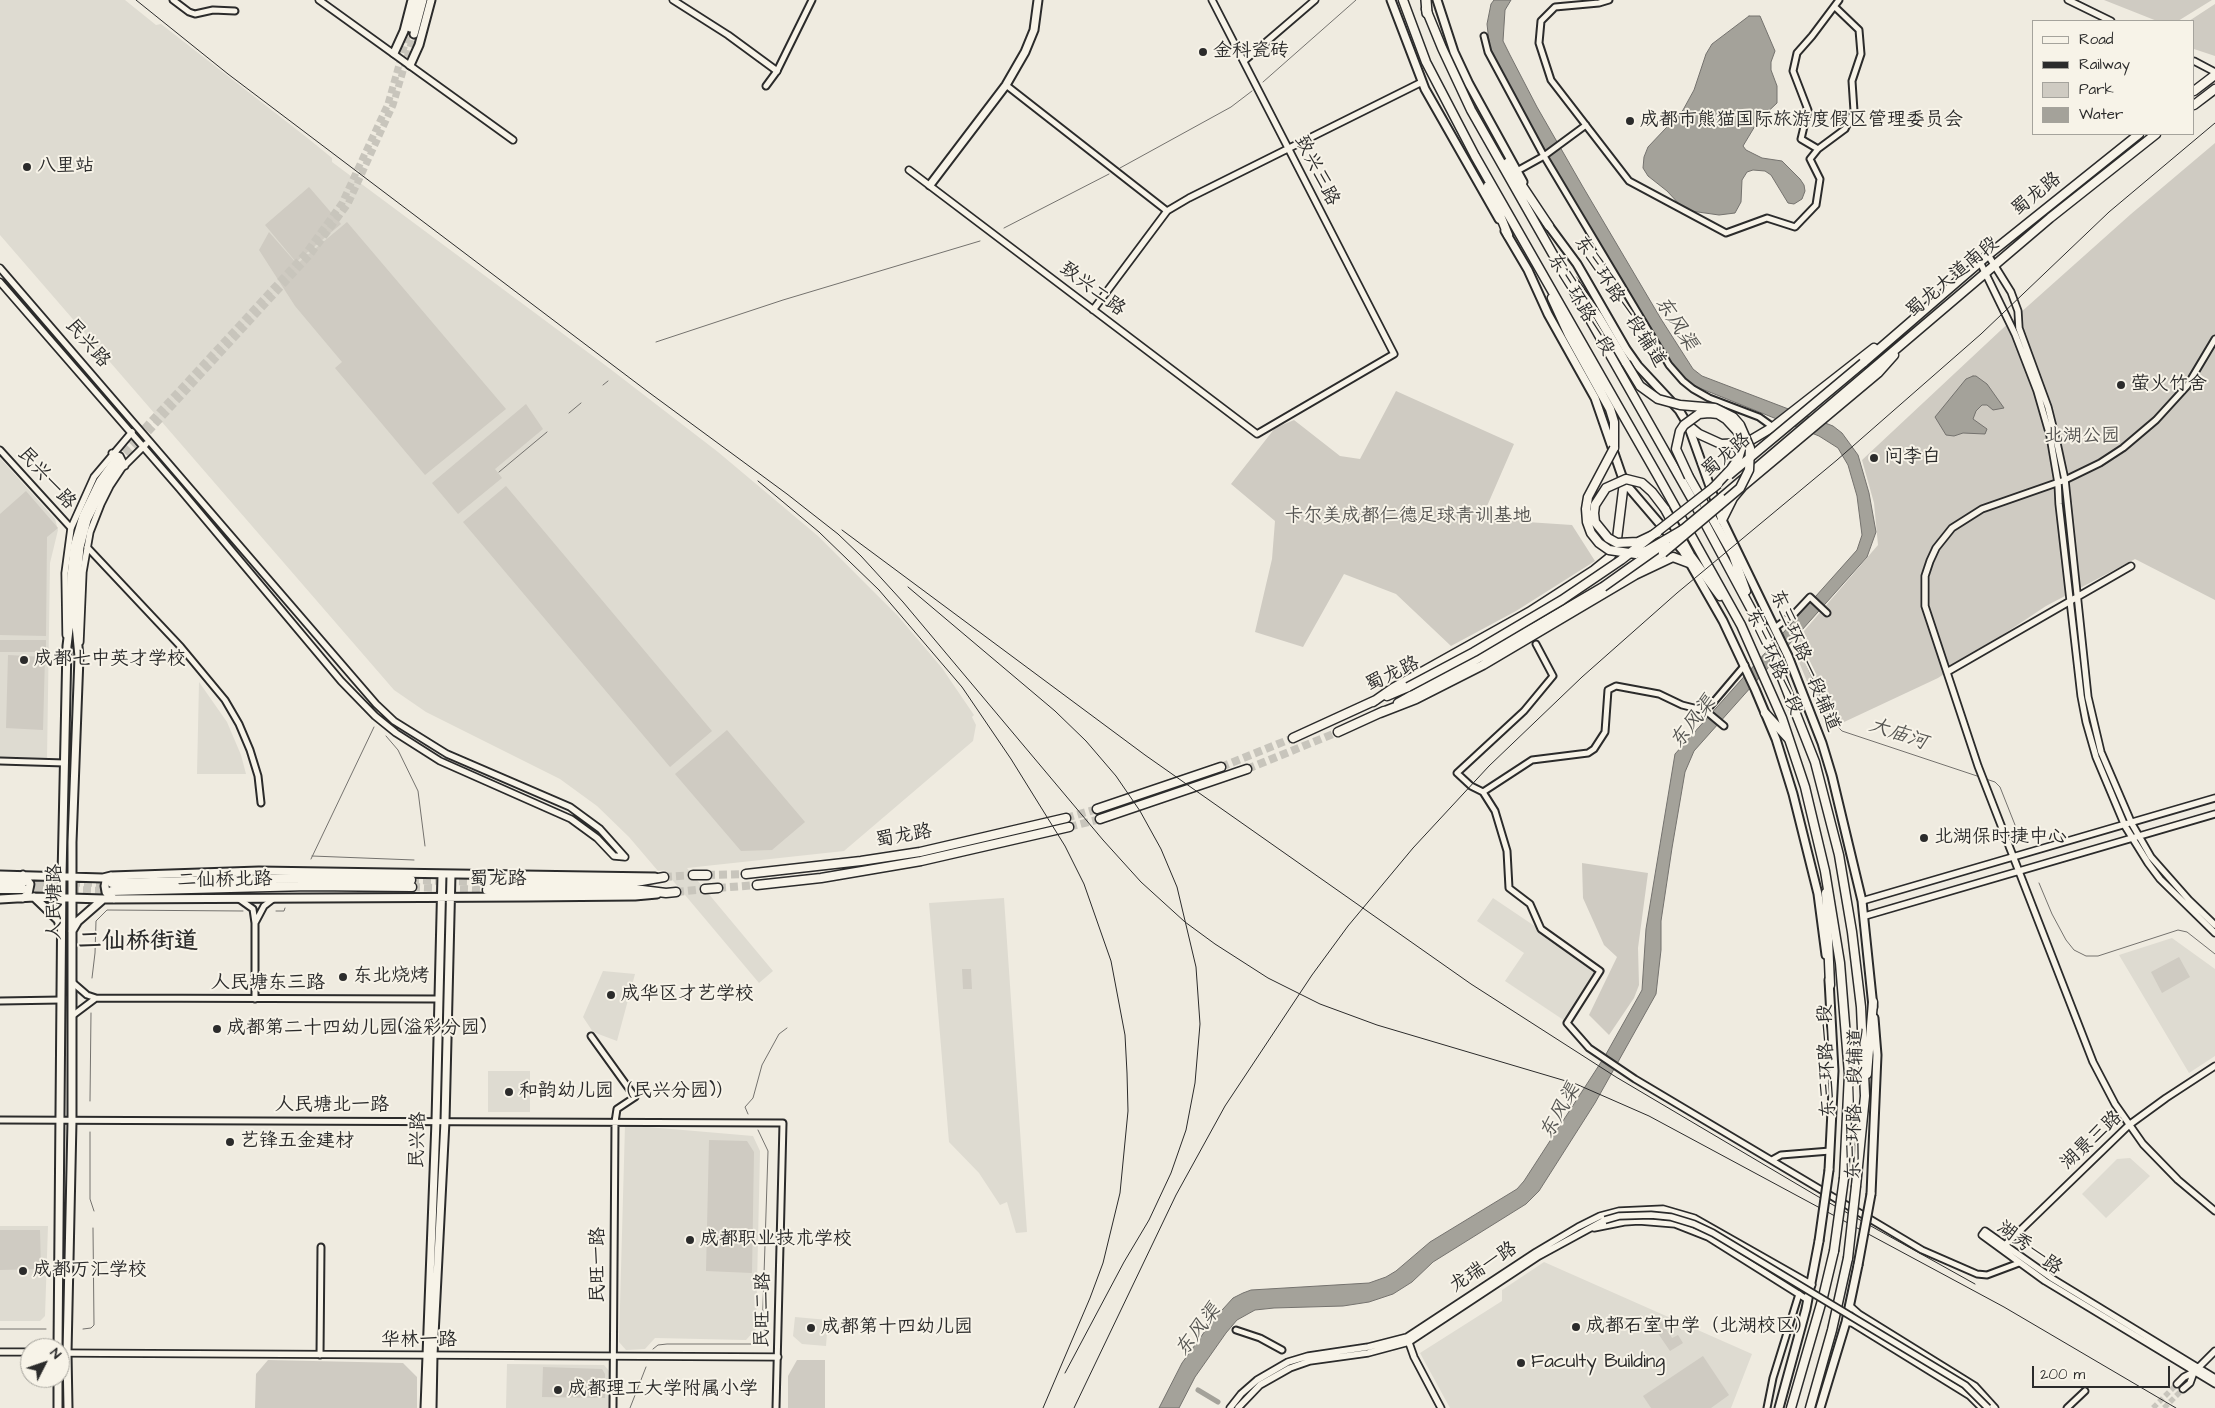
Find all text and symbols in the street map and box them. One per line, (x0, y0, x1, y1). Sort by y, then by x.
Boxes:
legend (2032, 20, 2195, 135)
text: Road (2079, 29, 2113, 50)
place label: 金科瓷砖 (1213, 41, 1289, 63)
marker: 金科瓷砖 (1197, 46, 1209, 58)
text: Railway (2079, 54, 2130, 75)
text: Park (2079, 79, 2114, 100)
text: Water (2079, 104, 2123, 125)
place label: 成都市熊猫国际旅游度假区管理委员会 (1640, 110, 1963, 132)
marker: 成都市熊猫国际旅游度假区管理委员会 (1624, 115, 1636, 127)
street label: 致兴三路 (1289, 132, 1343, 210)
place label: 八里站 (37, 156, 94, 178)
marker: 八里站 (21, 161, 33, 173)
street label: 蜀龙路 (2008, 168, 2066, 222)
street label: 东三环路一段辅道 (1568, 232, 1670, 372)
street label: 蜀龙大道南段 (1902, 233, 2004, 323)
street label: 东三环路一段 (1542, 250, 1618, 360)
street label: 致兴二路 (1055, 258, 1129, 322)
water label: 东风渠 (1649, 292, 1701, 356)
street label: 民兴路 (60, 315, 114, 373)
place label: 萤火竹舍 (2131, 374, 2207, 396)
marker: 萤火竹舍 (2115, 379, 2127, 391)
park label: 北湖公园 (2044, 426, 2120, 448)
street label: 蜀龙路 (1698, 429, 1756, 483)
street label: 民兴一路 (12, 443, 80, 515)
place label: 问李白 (1884, 447, 1941, 469)
marker: 问李白 (1868, 452, 1880, 464)
park label: 卡尔美成都仁德足球青训基地 (1285, 506, 1531, 528)
street label: 东三环路一段辅道 (1764, 587, 1844, 735)
street label: 东三环路一段 (1739, 605, 1807, 719)
place label: 成都七中英才学校 (34, 649, 186, 671)
street label: 蜀龙路 (1362, 653, 1424, 697)
marker: 成都七中英才学校 (18, 654, 30, 666)
water label: 东风渠 (1666, 692, 1722, 754)
water label: 大庙河 (1866, 714, 1930, 756)
street label: 蜀龙路 (874, 821, 934, 853)
place label: 北湖保时捷中心 (1934, 827, 2067, 849)
marker: 北湖保时捷中心 (1918, 832, 1930, 844)
street label: 人民塘路 (45, 864, 67, 940)
street label: 二仙桥北路 (177, 869, 273, 893)
street label: 蜀龙路 (470, 869, 526, 891)
district label: 二仙桥街道 (78, 929, 198, 957)
place label: 东北烧烤 (353, 966, 429, 988)
marker: 东北烧烤 (337, 971, 349, 983)
street label: 人民塘东三路 (211, 973, 325, 995)
place label: 成华区才艺学校 (621, 984, 754, 1006)
marker: 成华区才艺学校 (605, 989, 617, 1001)
street label: 东三环路一段 (1815, 1004, 1841, 1118)
place label: 成都第二十四幼儿园(溢彩分园) (227, 1018, 486, 1040)
marker: 成都第二十四幼儿园(溢彩分园) (211, 1023, 223, 1035)
street label: 东三环路一段辅道 (1843, 1028, 1869, 1180)
water label: 东风渠 (1536, 1080, 1586, 1144)
place label: 和韵幼儿园（民兴分园)） (519, 1081, 735, 1103)
marker: 和韵幼儿园（民兴分园)） (503, 1086, 515, 1098)
street label: 人民塘北一路 (275, 1095, 389, 1117)
street label: 湖景三路 (2056, 1107, 2128, 1175)
street label: 民兴路 (407, 1111, 431, 1169)
place label: 艺锋五金建材 (240, 1131, 354, 1153)
marker: 艺锋五金建材 (224, 1136, 236, 1148)
street label: 湖秀一路 (1992, 1217, 2066, 1281)
street label: 民旺一路 (588, 1227, 610, 1303)
place label: 成都职业技术学校 (700, 1229, 852, 1251)
marker: 成都职业技术学校 (684, 1234, 696, 1246)
street label: 龙瑞一路 (1446, 1238, 1522, 1298)
place label: 成都万汇学校 (33, 1260, 147, 1282)
marker: 成都万汇学校 (17, 1265, 29, 1277)
street label: 民旺二路 (752, 1272, 776, 1348)
water label: 东风渠 (1171, 1300, 1227, 1362)
place label: 成都石室中学（北湖校区） (1586, 1316, 1814, 1338)
place label: 成都第十四幼儿园 (821, 1317, 973, 1339)
marker: 成都石室中学（北湖校区） (1570, 1321, 1582, 1333)
marker: 成都第十四幼儿园 (805, 1322, 817, 1334)
street label: 华林一路 (381, 1330, 457, 1352)
north arrow (20, 1338, 70, 1388)
text: N (45, 1344, 66, 1364)
place label: Faculty Building (1531, 1352, 1665, 1374)
scale bar (2035, 1356, 2172, 1388)
marker: Faculty Building (1515, 1357, 1527, 1369)
text: 200 m (2040, 1364, 2085, 1385)
place label: 成都理工大学附属小学 (568, 1379, 758, 1401)
marker: 成都理工大学附属小学 (552, 1384, 564, 1396)

